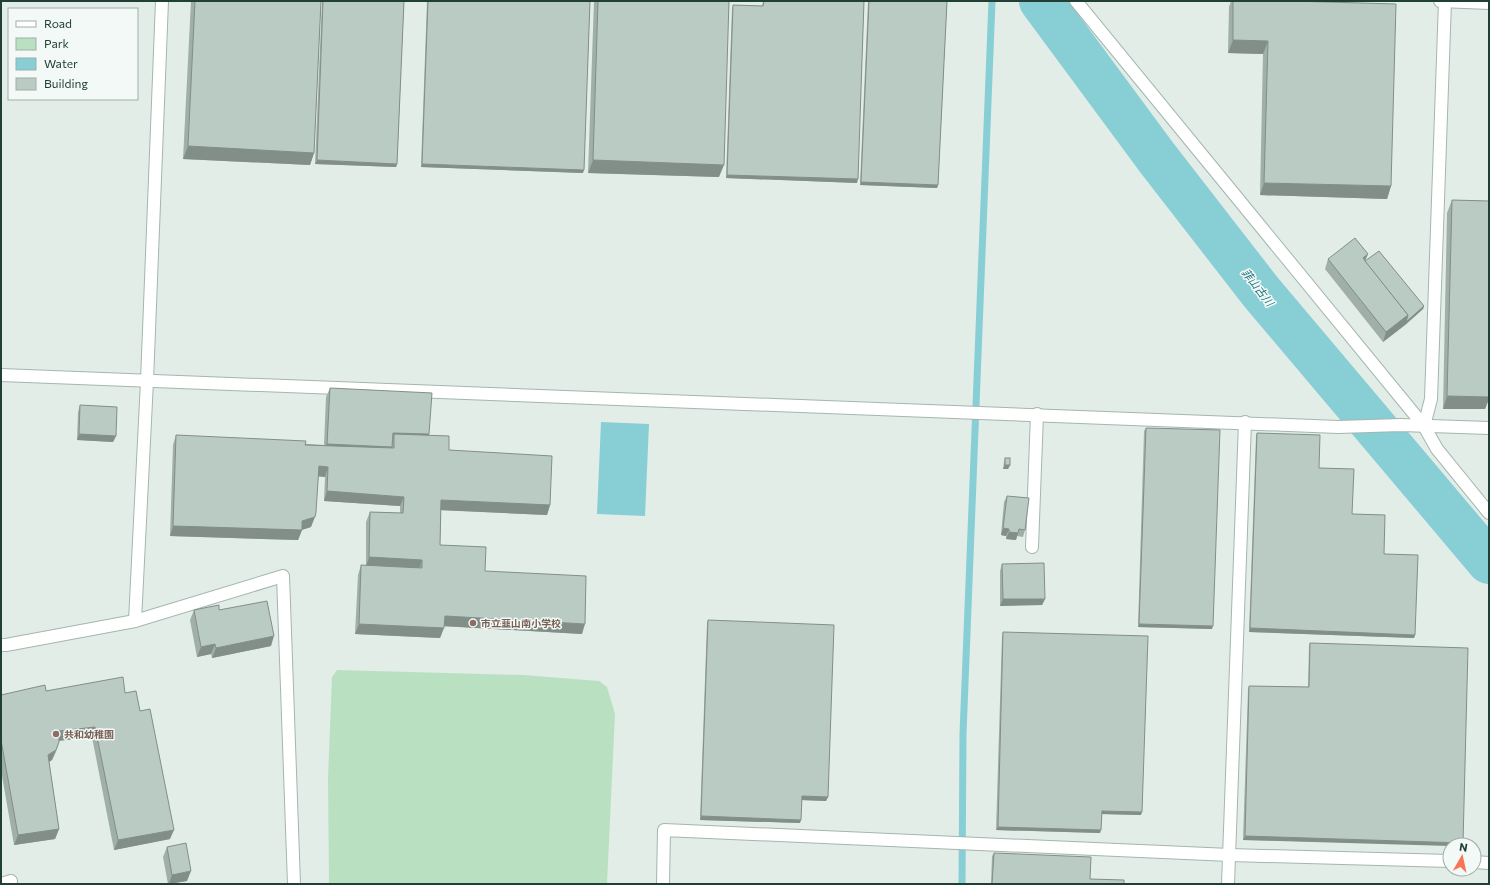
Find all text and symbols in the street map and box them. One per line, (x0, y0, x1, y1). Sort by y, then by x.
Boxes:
legend (8, 8, 138, 100)
text: Road (44, 16, 72, 30)
text: Park (44, 36, 70, 50)
text: Water (44, 56, 78, 70)
text: Building (44, 76, 88, 90)
water label: 菲山古川 (1239, 266, 1277, 309)
place label: 市立韮山南小学校 (481, 617, 561, 629)
marker: 市立韮山南小学校 (468, 618, 478, 628)
place label: 共和幼稚園 (64, 728, 114, 740)
marker: 共和幼稚園 (51, 729, 61, 739)
north arrow (1442, 837, 1482, 877)
text: N (1459, 840, 1469, 854)

